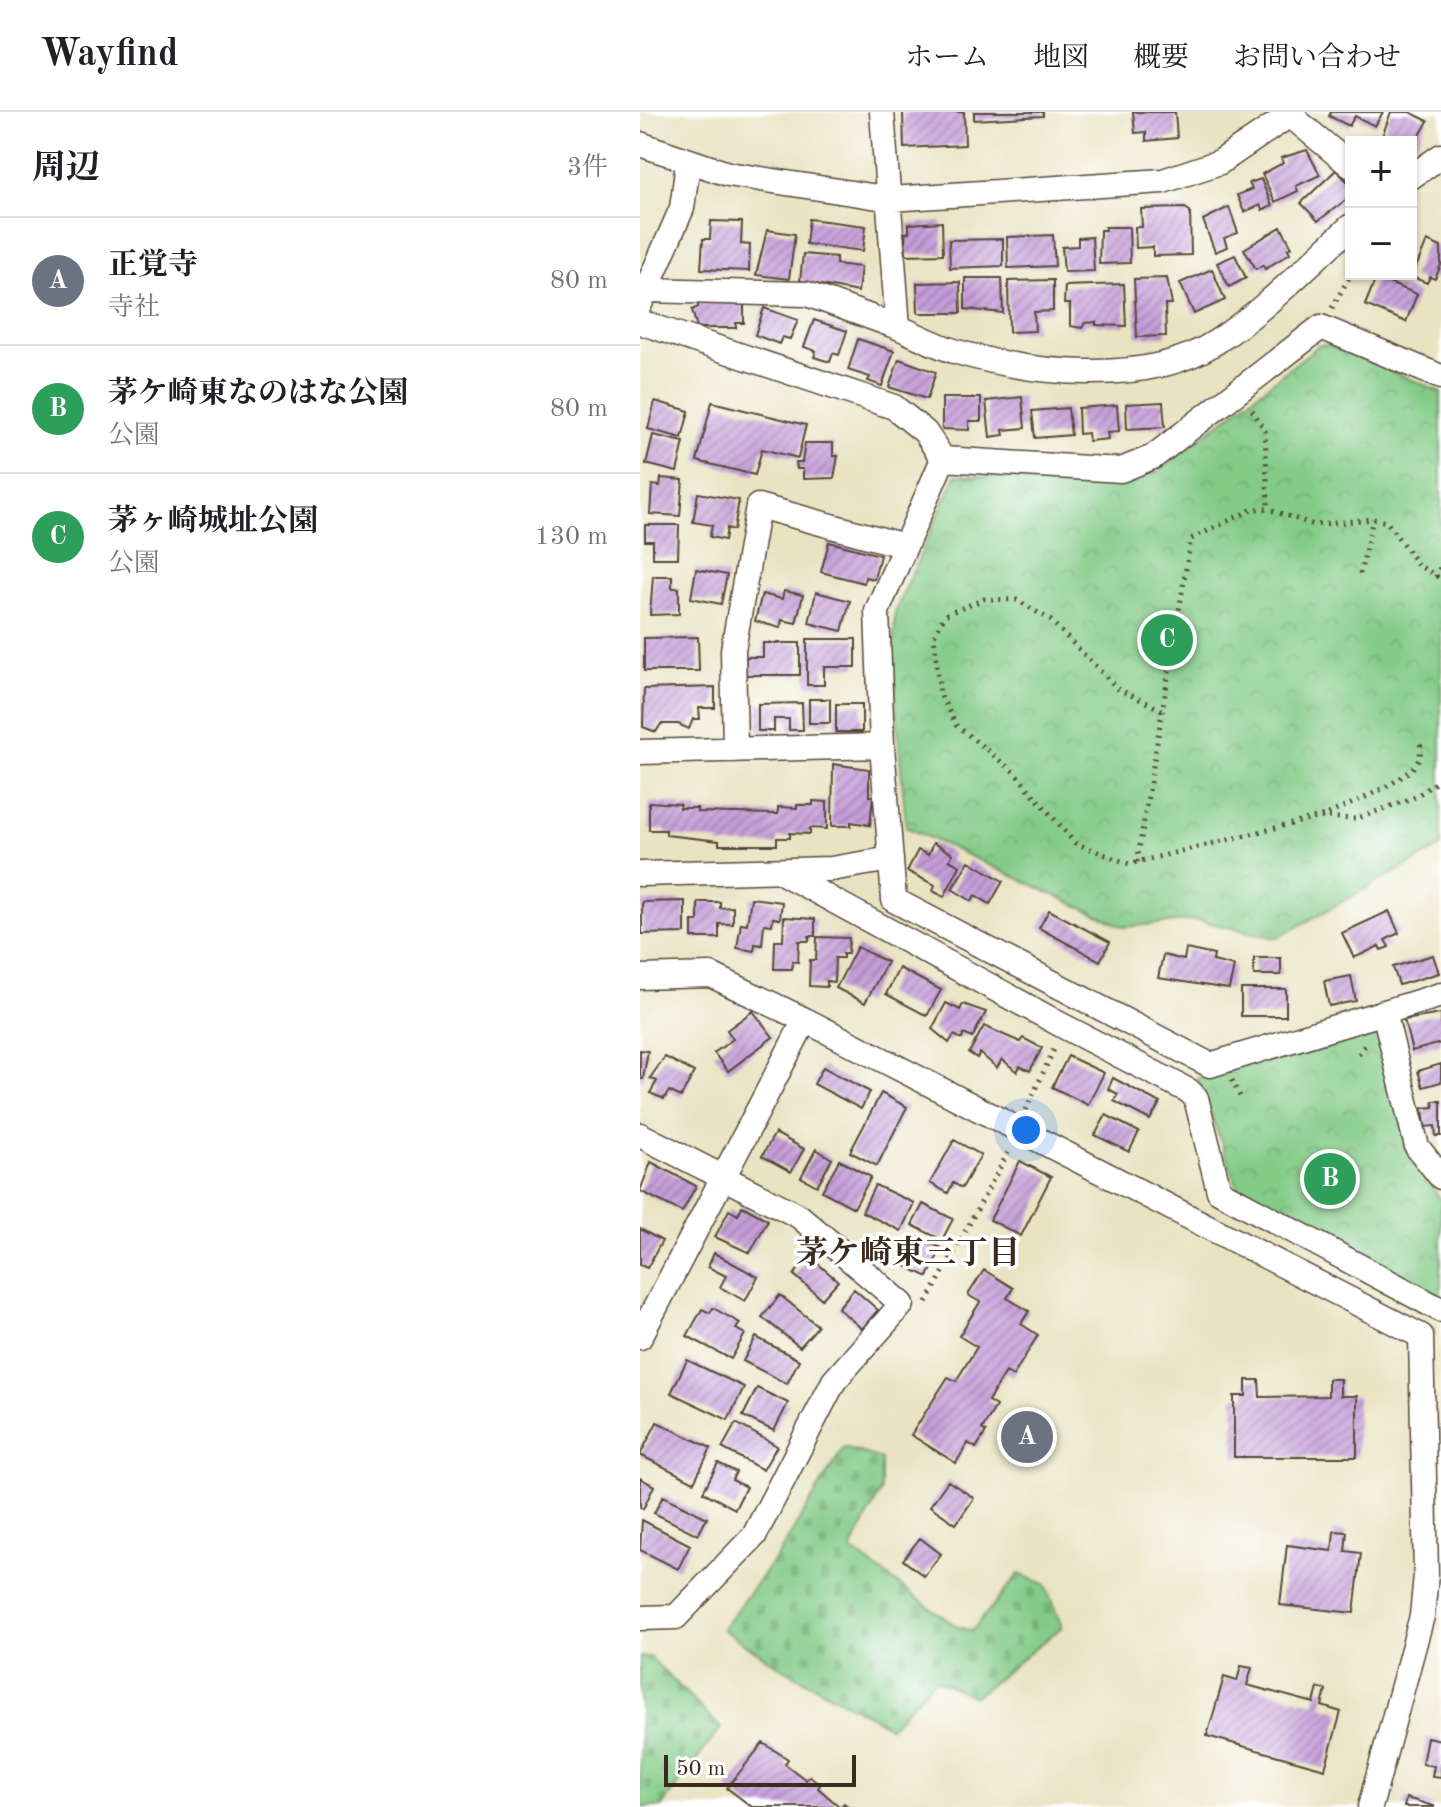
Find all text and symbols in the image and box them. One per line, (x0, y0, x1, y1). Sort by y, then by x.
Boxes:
text: Wayfind (40, 36, 178, 74)
text: ホーム (905, 45, 989, 73)
text: 地図 (1033, 45, 1089, 73)
text: 概要 (1133, 45, 1189, 73)
text: お問い合わせ (1233, 45, 1401, 73)
map controls (1345, 136, 1417, 280)
button: + (1345, 136, 1417, 208)
text: 周辺 (32, 152, 100, 186)
text: 3件 (567, 155, 608, 181)
button: − (1345, 208, 1417, 280)
text: 正覚寺 (108, 251, 198, 281)
text: A (48, 268, 68, 294)
text: 80 m (550, 268, 608, 294)
text: 寺社 (108, 295, 160, 321)
text: 茅ケ崎東なのはな公園 (108, 379, 408, 409)
text: B (49, 396, 67, 422)
text: 80 m (550, 396, 608, 422)
text: 公園 (108, 423, 160, 449)
text: 茅ヶ崎城址公園 (108, 507, 318, 537)
text: C (49, 524, 67, 550)
text: 130 m (535, 524, 608, 550)
text: 公園 (108, 551, 160, 577)
pin: C (1141, 610, 1193, 670)
your location (1006, 1110, 1046, 1150)
pin: B (1304, 1149, 1356, 1209)
district label: 茅ケ崎東三丁目 (796, 1235, 1020, 1271)
pin: A (1001, 1407, 1053, 1467)
scale bar (664, 1751, 856, 1787)
text: 50 m (676, 1758, 725, 1780)

